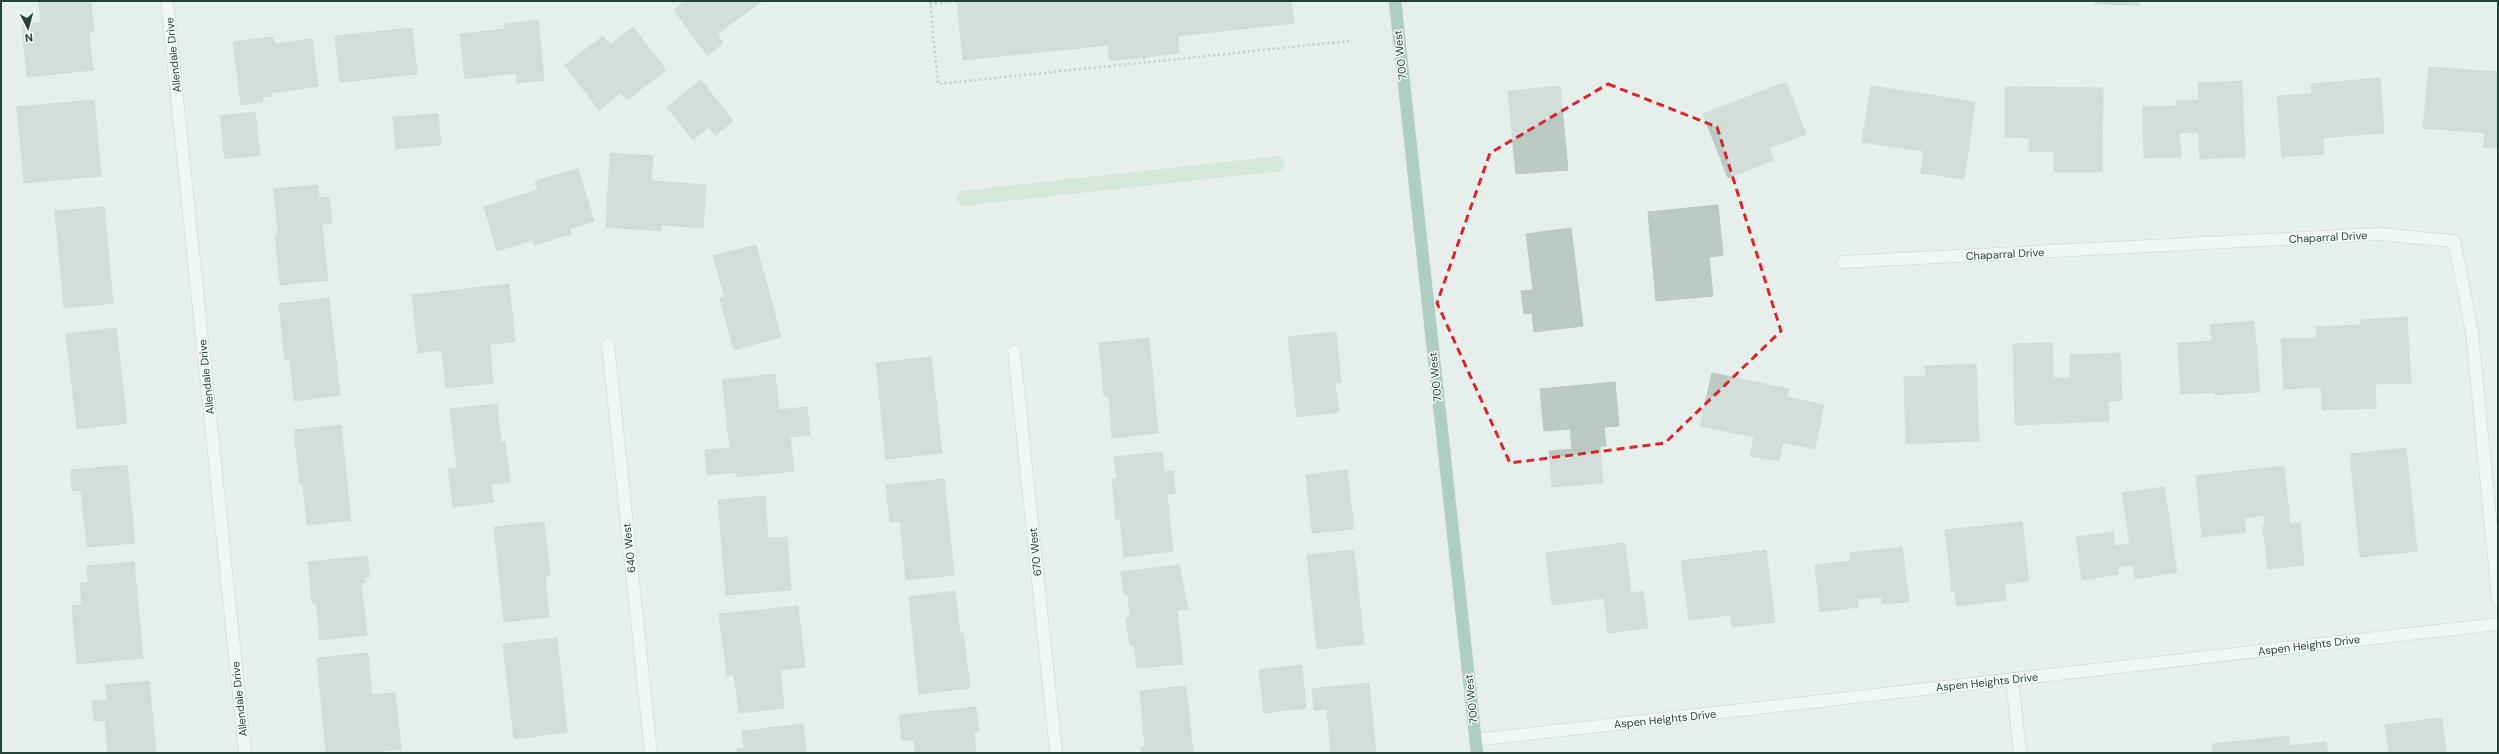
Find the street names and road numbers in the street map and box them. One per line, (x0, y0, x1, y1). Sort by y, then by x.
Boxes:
street label: Allendale Drive (162, 17, 184, 93)
street label: 700 West (1390, 30, 1410, 80)
street label: Chaparral Drive (2288, 228, 2368, 246)
street label: Chaparral Drive (1965, 245, 2045, 263)
street label: Allendale Drive (195, 339, 217, 415)
street label: 700 West (1425, 352, 1445, 402)
street label: 640 West (619, 522, 639, 574)
street label: 670 West (1025, 527, 1045, 577)
street label: Aspen Heights Drive (2257, 632, 2361, 658)
street label: Allendale Drive (228, 661, 250, 737)
street label: Aspen Heights Drive (1935, 670, 2039, 694)
street label: 700 West (1461, 674, 1481, 724)
street label: Aspen Heights Drive (1613, 707, 1717, 731)

